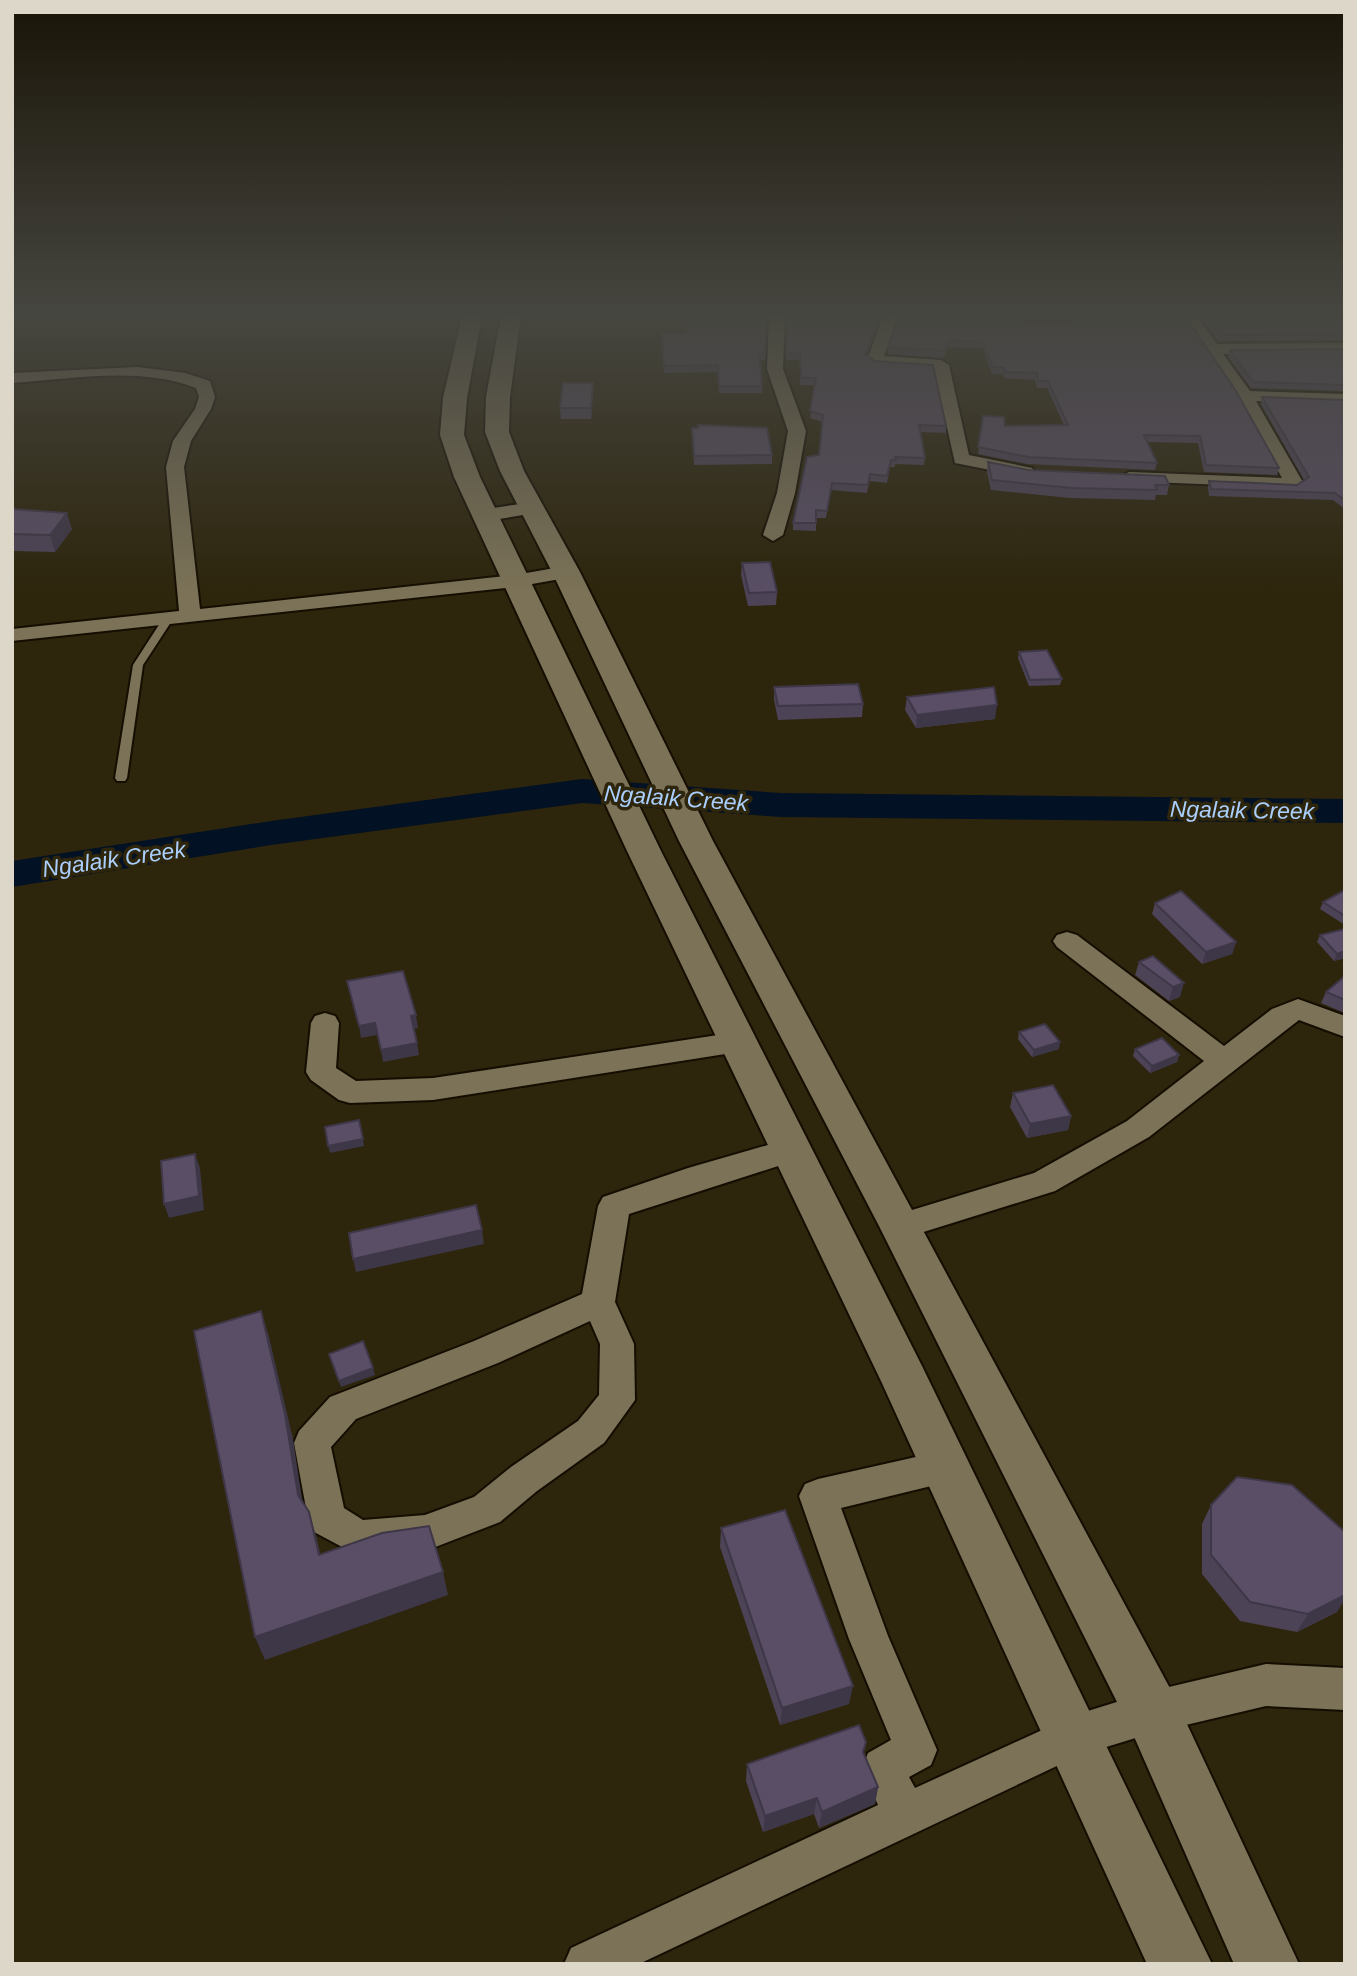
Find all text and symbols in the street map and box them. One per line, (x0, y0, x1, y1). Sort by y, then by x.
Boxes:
water label: Ngalaik Creek (603, 780, 750, 816)
water label: Ngalaik Creek (1170, 796, 1316, 824)
water label: Ngalaik Creek (41, 836, 189, 882)

